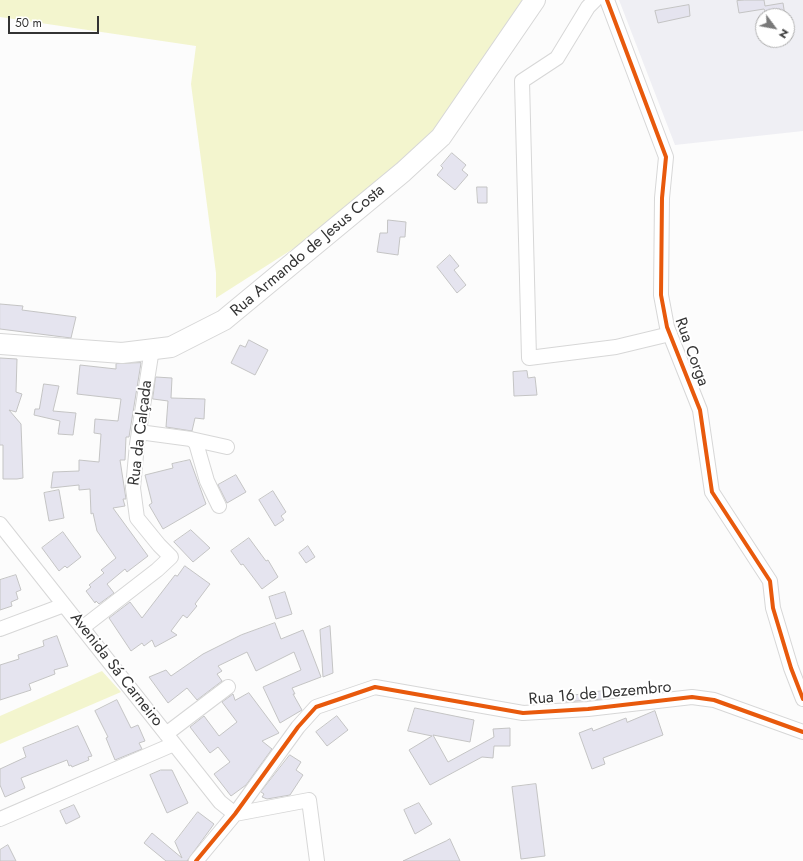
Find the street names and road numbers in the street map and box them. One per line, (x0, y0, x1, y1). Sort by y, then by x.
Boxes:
street label: Rua Armando de Jesus Costa (227, 181, 389, 321)
street label: Rua Corga (670, 315, 712, 389)
street label: Rua da Calçada (125, 379, 157, 487)
street label: Avenida Sá Carneiro (66, 609, 166, 731)
street label: Rua 16 de Dezembro (528, 678, 672, 710)

